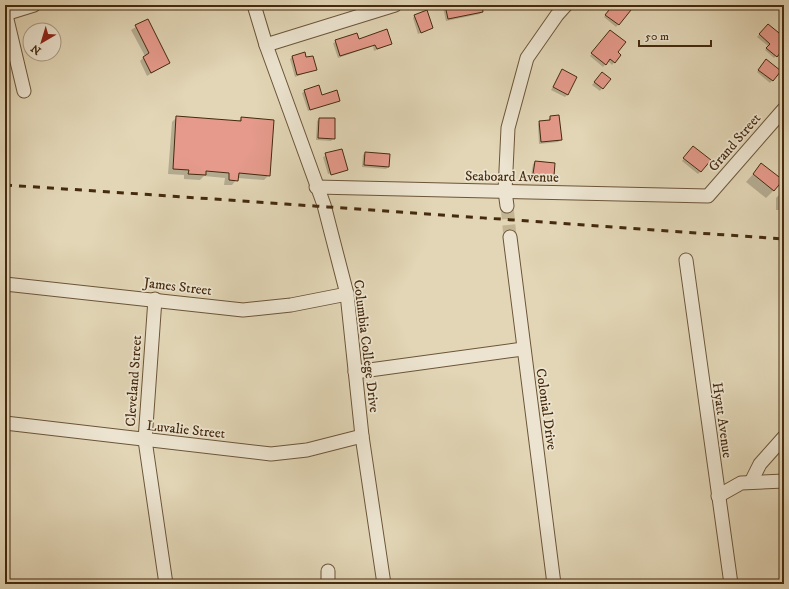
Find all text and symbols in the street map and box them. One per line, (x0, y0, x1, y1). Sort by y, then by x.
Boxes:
north arrow (22, 22, 62, 62)
scale bar (639, 22, 711, 48)
text: 50 m (645, 29, 669, 44)
text: N (29, 41, 44, 57)
street label: Grand Street (705, 109, 765, 175)
street label: Seaboard Avenue (465, 167, 559, 187)
street label: James Street (141, 274, 213, 300)
street label: Columbia College Drive (349, 279, 383, 414)
street label: Cleveland Street (122, 334, 146, 427)
street label: Colonial Drive (531, 367, 561, 451)
street label: Hyatt Avenue (708, 381, 736, 459)
street label: Luvalie Street (146, 417, 226, 443)

